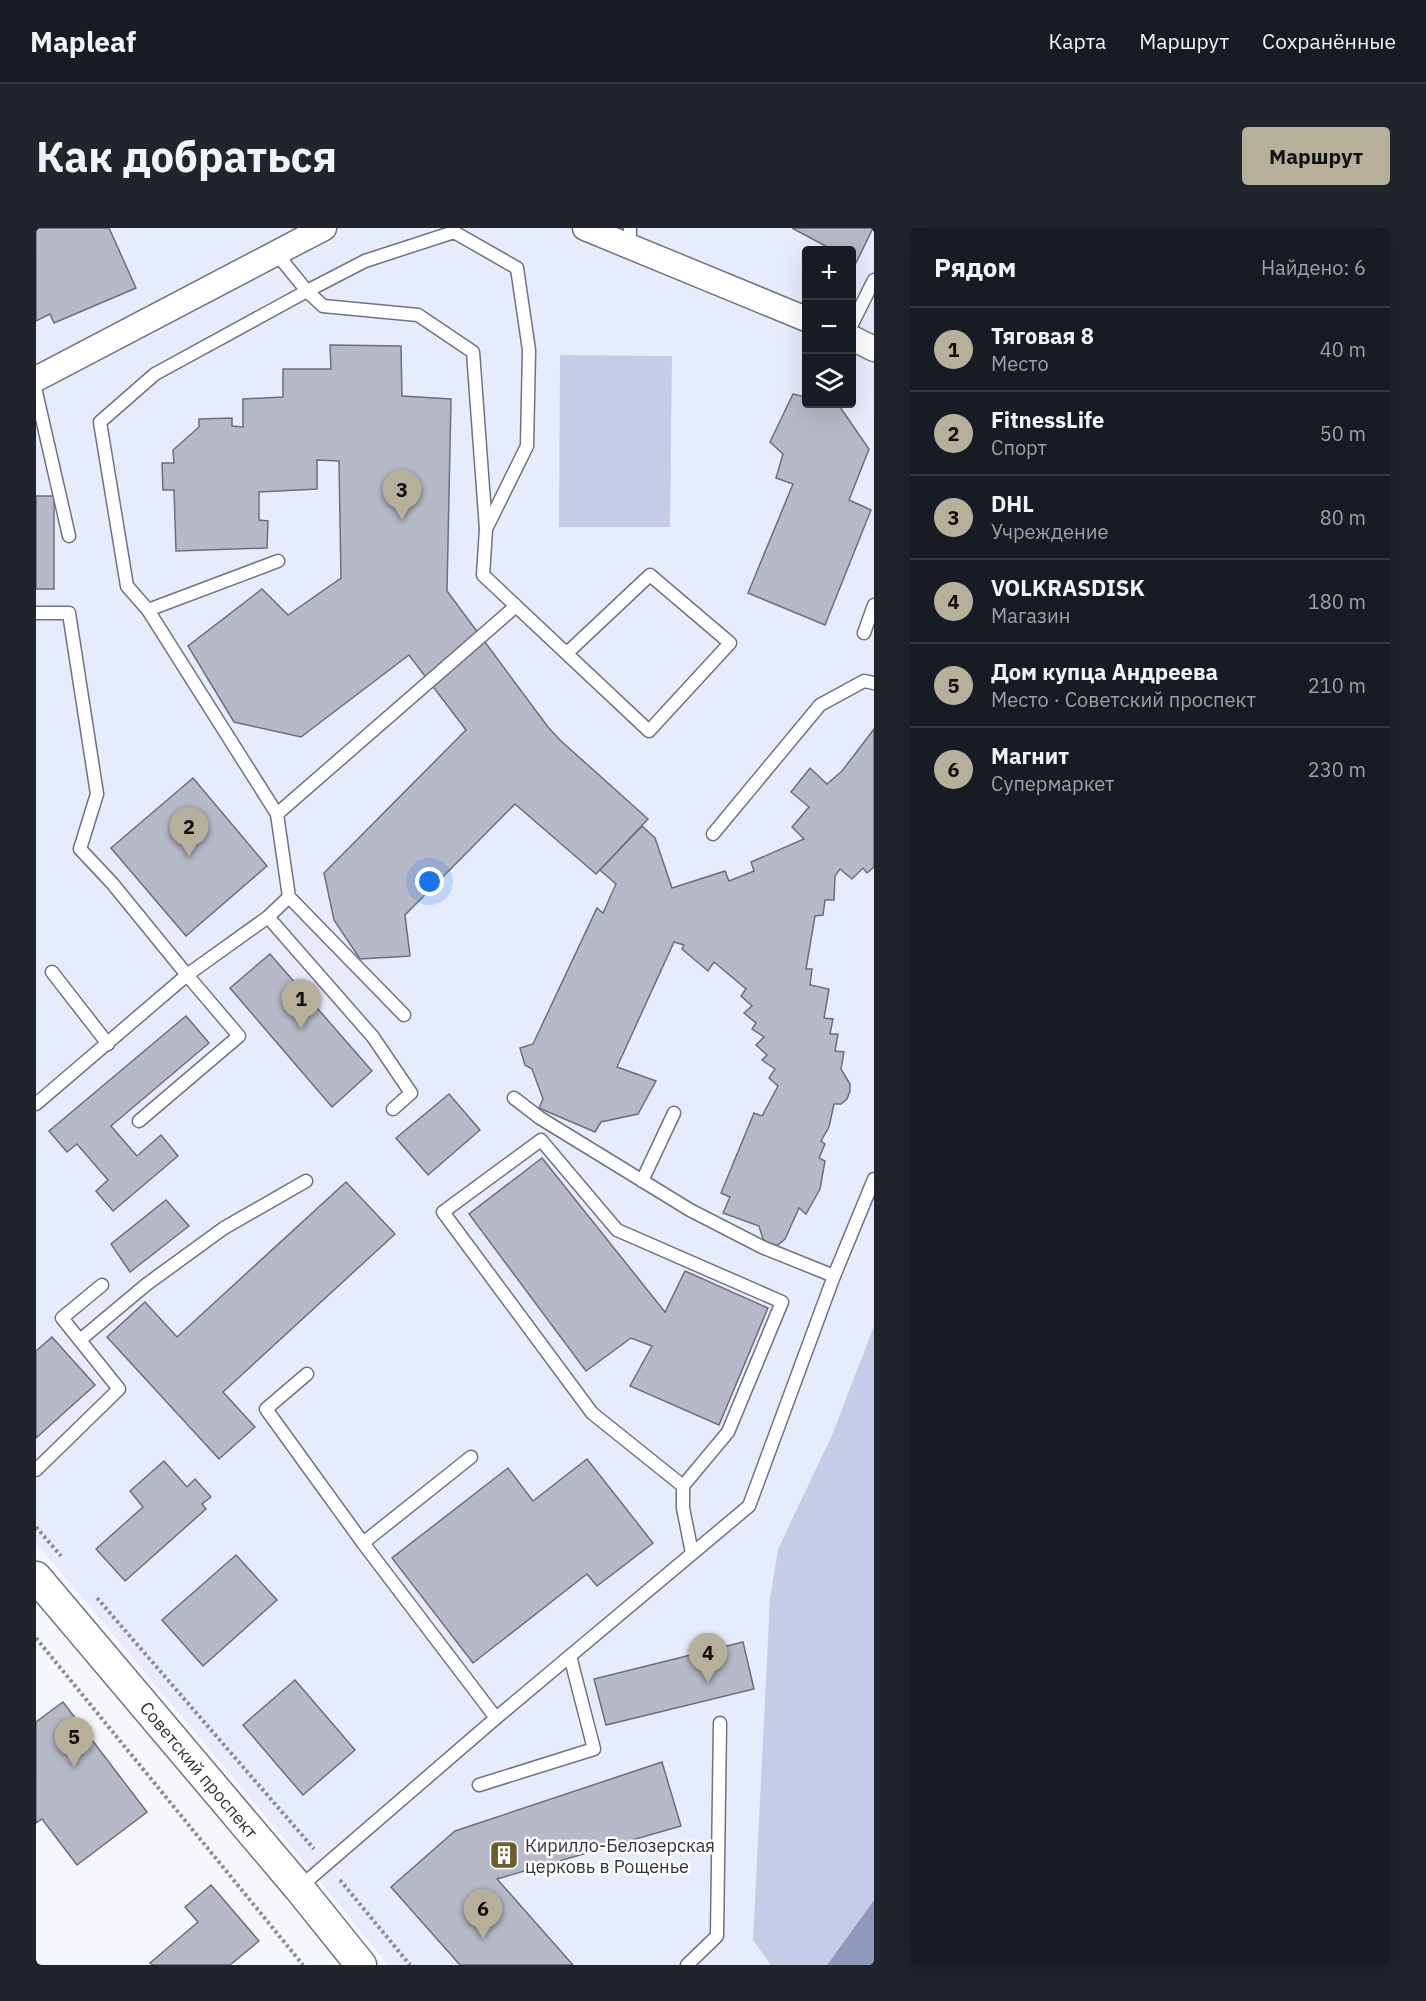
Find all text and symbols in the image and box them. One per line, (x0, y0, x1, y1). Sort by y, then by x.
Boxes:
text: Mapleaf (30, 23, 136, 60)
text: Карта (1048, 27, 1106, 55)
text: Маршрут (1139, 27, 1229, 55)
text: Сохранённые (1262, 27, 1396, 55)
button: Маршрут (1242, 127, 1390, 185)
text: Как добраться (36, 129, 337, 184)
map controls (802, 246, 856, 408)
button: + (802, 246, 856, 300)
text: Рядом (934, 250, 1016, 284)
text: Найдено: 6 (1261, 254, 1366, 281)
button: − (802, 300, 856, 354)
text: Тяговая 8 (991, 321, 1094, 350)
text: 1 (948, 336, 960, 363)
text: 40 m (1320, 336, 1366, 363)
text: Место (991, 350, 1049, 377)
button: layers (802, 354, 856, 408)
text: FitnessLife (991, 405, 1104, 434)
text: 2 (948, 420, 960, 447)
text: 50 m (1320, 420, 1366, 447)
text: Спорт (991, 434, 1047, 461)
pin: 3 (382, 470, 422, 520)
text: DHL (991, 489, 1034, 518)
text: 3 (948, 504, 960, 531)
text: 80 m (1320, 504, 1366, 531)
text: Учреждение (991, 518, 1108, 545)
text: VOLKRASDISK (991, 573, 1145, 602)
text: 4 (948, 588, 960, 615)
text: 180 m (1308, 588, 1366, 615)
text: Магазин (991, 602, 1071, 629)
text: Дом купца Андреева (991, 657, 1218, 686)
text: 5 (948, 672, 960, 699)
text: 210 m (1308, 672, 1366, 699)
text: Место · Советский проспект (991, 686, 1256, 713)
text: Магнит (991, 741, 1069, 770)
text: 6 (948, 756, 960, 783)
text: 230 m (1308, 756, 1366, 783)
text: Супермаркет (991, 770, 1114, 797)
pin: 2 (170, 808, 208, 857)
your location (415, 867, 444, 896)
pin: 1 (282, 980, 320, 1029)
pin: 4 (688, 1634, 728, 1683)
street label: Советский проспект (135, 1697, 263, 1844)
pin: 5 (54, 1718, 93, 1767)
place label: Кирилло-Белозерская церковь в Рощенье (525, 1834, 715, 1878)
building icon: Кирилло-Белозерская церковь в Рощенье (488, 1839, 520, 1871)
pin: 6 (464, 1890, 502, 1939)

